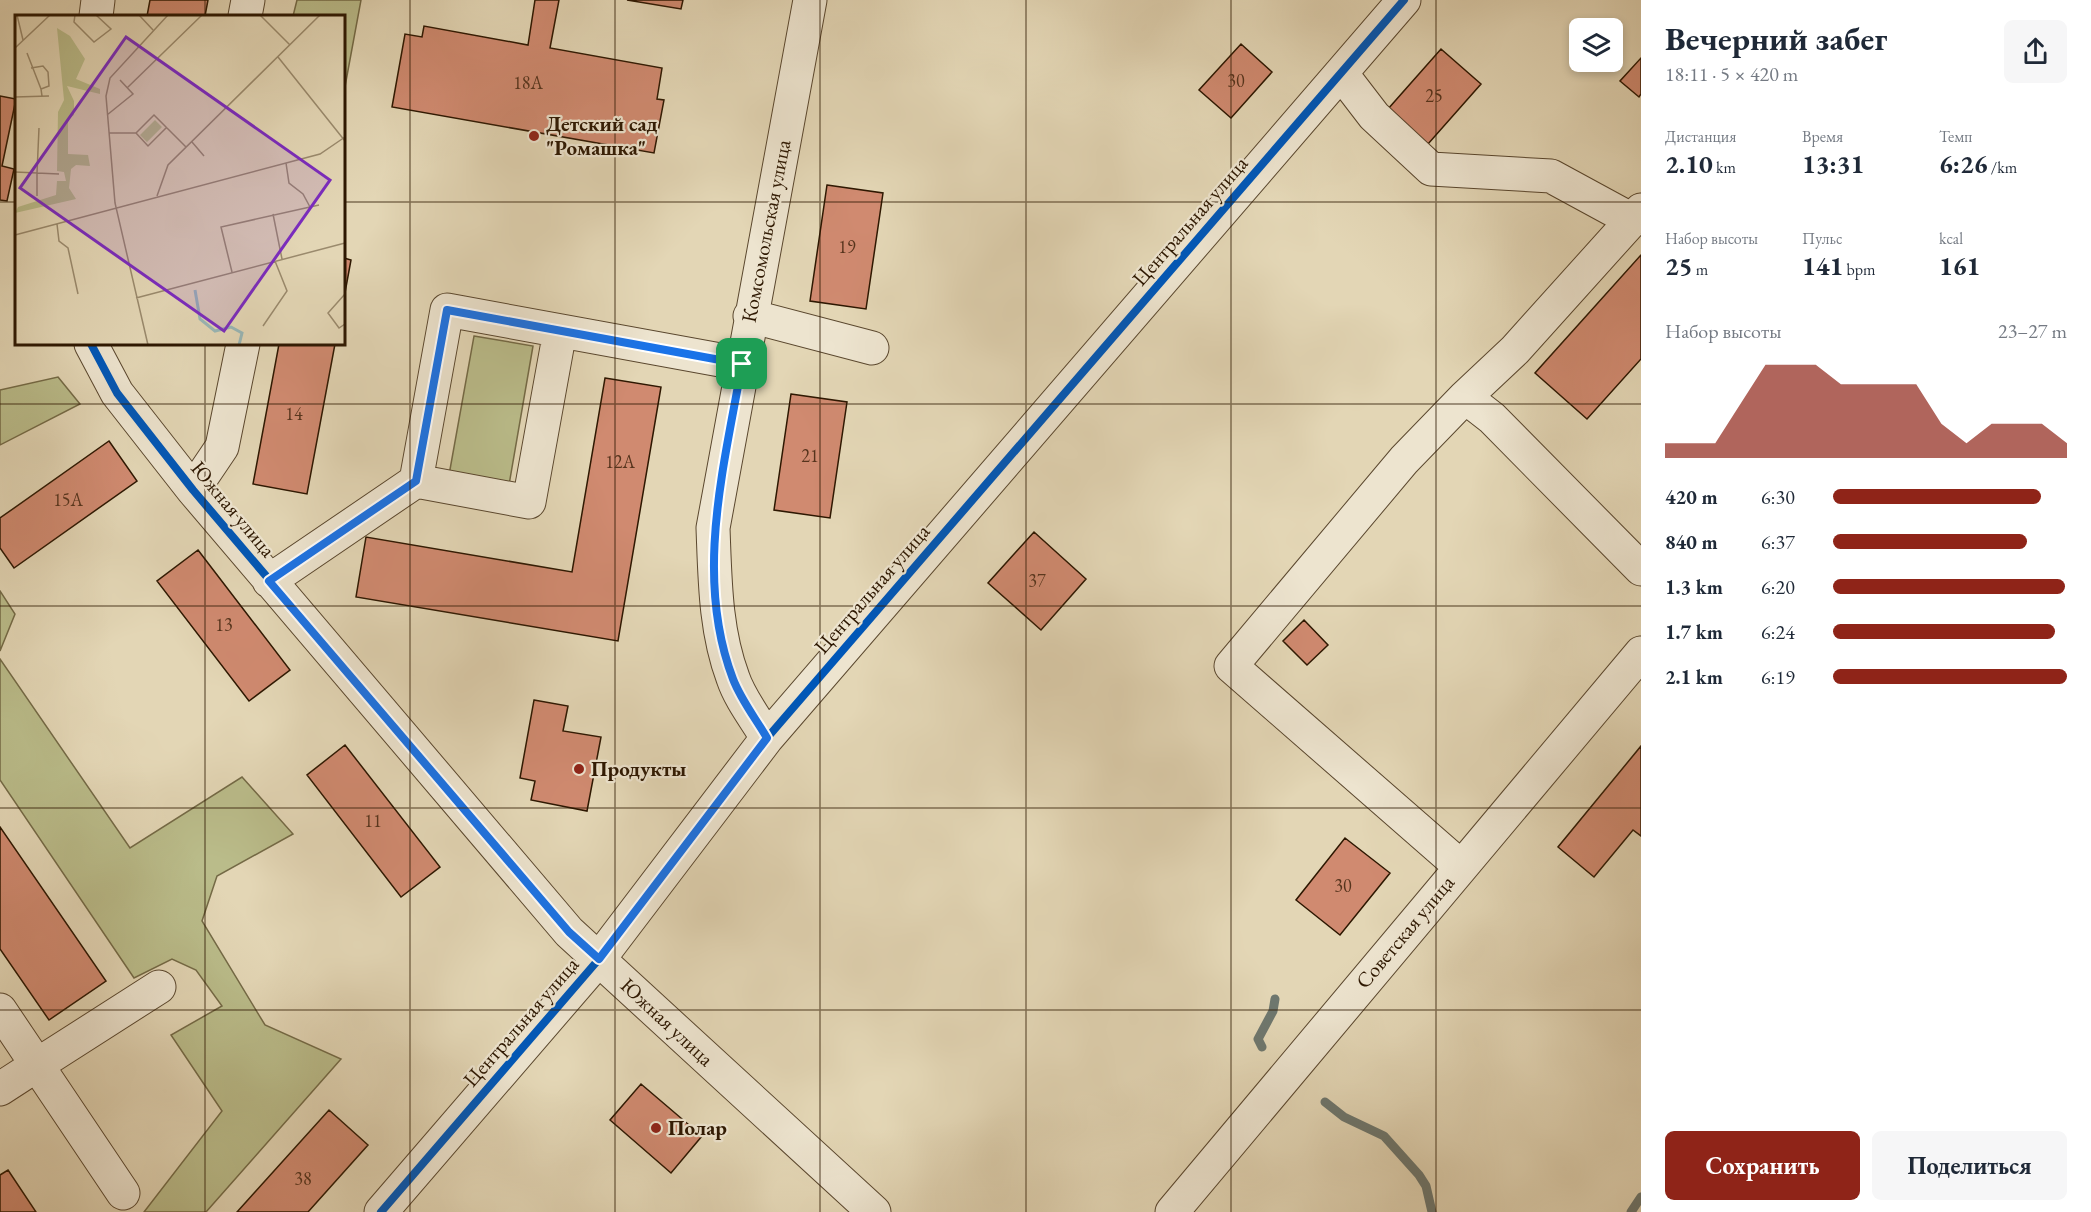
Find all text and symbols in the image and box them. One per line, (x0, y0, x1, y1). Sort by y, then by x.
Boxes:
inset map (15, 15, 345, 345)
text: Вечерний забег (1665, 17, 1887, 60)
map controls (1569, 18, 1623, 72)
button: layers (1569, 18, 1623, 72)
button: share (2004, 20, 2067, 83)
text: 18:11 · 5 × 420 m (1665, 61, 1798, 87)
house number: 30 (1227, 69, 1245, 92)
house number: 18А (513, 71, 543, 94)
house number: 25 (1425, 84, 1443, 107)
place label: Детский сад "Ромашка" (546, 110, 658, 161)
text: Дистанция (1665, 126, 1736, 147)
text: Время (1802, 126, 1843, 147)
text: Темп (1939, 126, 1972, 147)
marker: Детский сад "Ромашка" (527, 129, 541, 143)
street label: Комсомольская улица (735, 137, 797, 325)
text: 2.10 (1665, 147, 1713, 181)
text: 13:31 (1802, 147, 1864, 181)
text: 6:26 (1939, 147, 1988, 181)
street label: Центральная улица (1126, 150, 1254, 291)
text: km (1713, 157, 1736, 178)
text: /km (1988, 157, 2017, 178)
text: Набор высоты (1665, 228, 1758, 249)
text: Пульс (1802, 228, 1843, 249)
text: kcal (1939, 228, 1963, 249)
house number: 19 (838, 235, 856, 258)
text: 25 (1665, 249, 1693, 283)
text: 141 (1802, 249, 1843, 283)
text: 161 (1939, 249, 1980, 283)
text: m (1693, 259, 1708, 280)
text: bpm (1843, 259, 1875, 280)
text: Набор высоты (1665, 318, 1781, 344)
text: 23–27 m (1998, 318, 2067, 344)
pin (716, 338, 767, 389)
icon: arrive (725, 347, 758, 380)
house number: 14 (285, 402, 303, 425)
house number: 21 (801, 444, 819, 467)
house number: 12А (605, 450, 635, 473)
street label: Южная улица (185, 455, 282, 563)
text: 420 m (1665, 484, 1718, 510)
text: 6:30 (1761, 484, 1795, 510)
house number: 15А (53, 488, 83, 511)
street label: Центральная улица (808, 518, 936, 659)
text: 840 m (1665, 529, 1718, 555)
text: 6:37 (1761, 529, 1795, 555)
house number: 37 (1028, 569, 1046, 592)
text: 1.3 km (1665, 574, 1723, 600)
text: 6:20 (1761, 574, 1795, 600)
house number: 13 (215, 613, 233, 636)
text: 1.7 km (1665, 619, 1723, 645)
text: 6:24 (1761, 619, 1795, 645)
text: 2.1 km (1665, 664, 1723, 690)
text: 6:19 (1761, 664, 1795, 690)
place label: Продукты (591, 755, 686, 782)
marker: Продукты (572, 762, 586, 776)
house number: 11 (364, 809, 382, 832)
street label: Советская улица (1349, 869, 1460, 994)
house number: 30 (1334, 874, 1352, 897)
street label: Центральная улица (457, 951, 585, 1092)
street label: Южная улица (615, 971, 720, 1072)
place label: Полар (668, 1114, 727, 1141)
marker: Полар (649, 1121, 663, 1135)
button: Сохранить (1665, 1131, 1860, 1200)
button: Поделиться (1872, 1131, 2067, 1200)
house number: 38 (294, 1167, 312, 1190)

